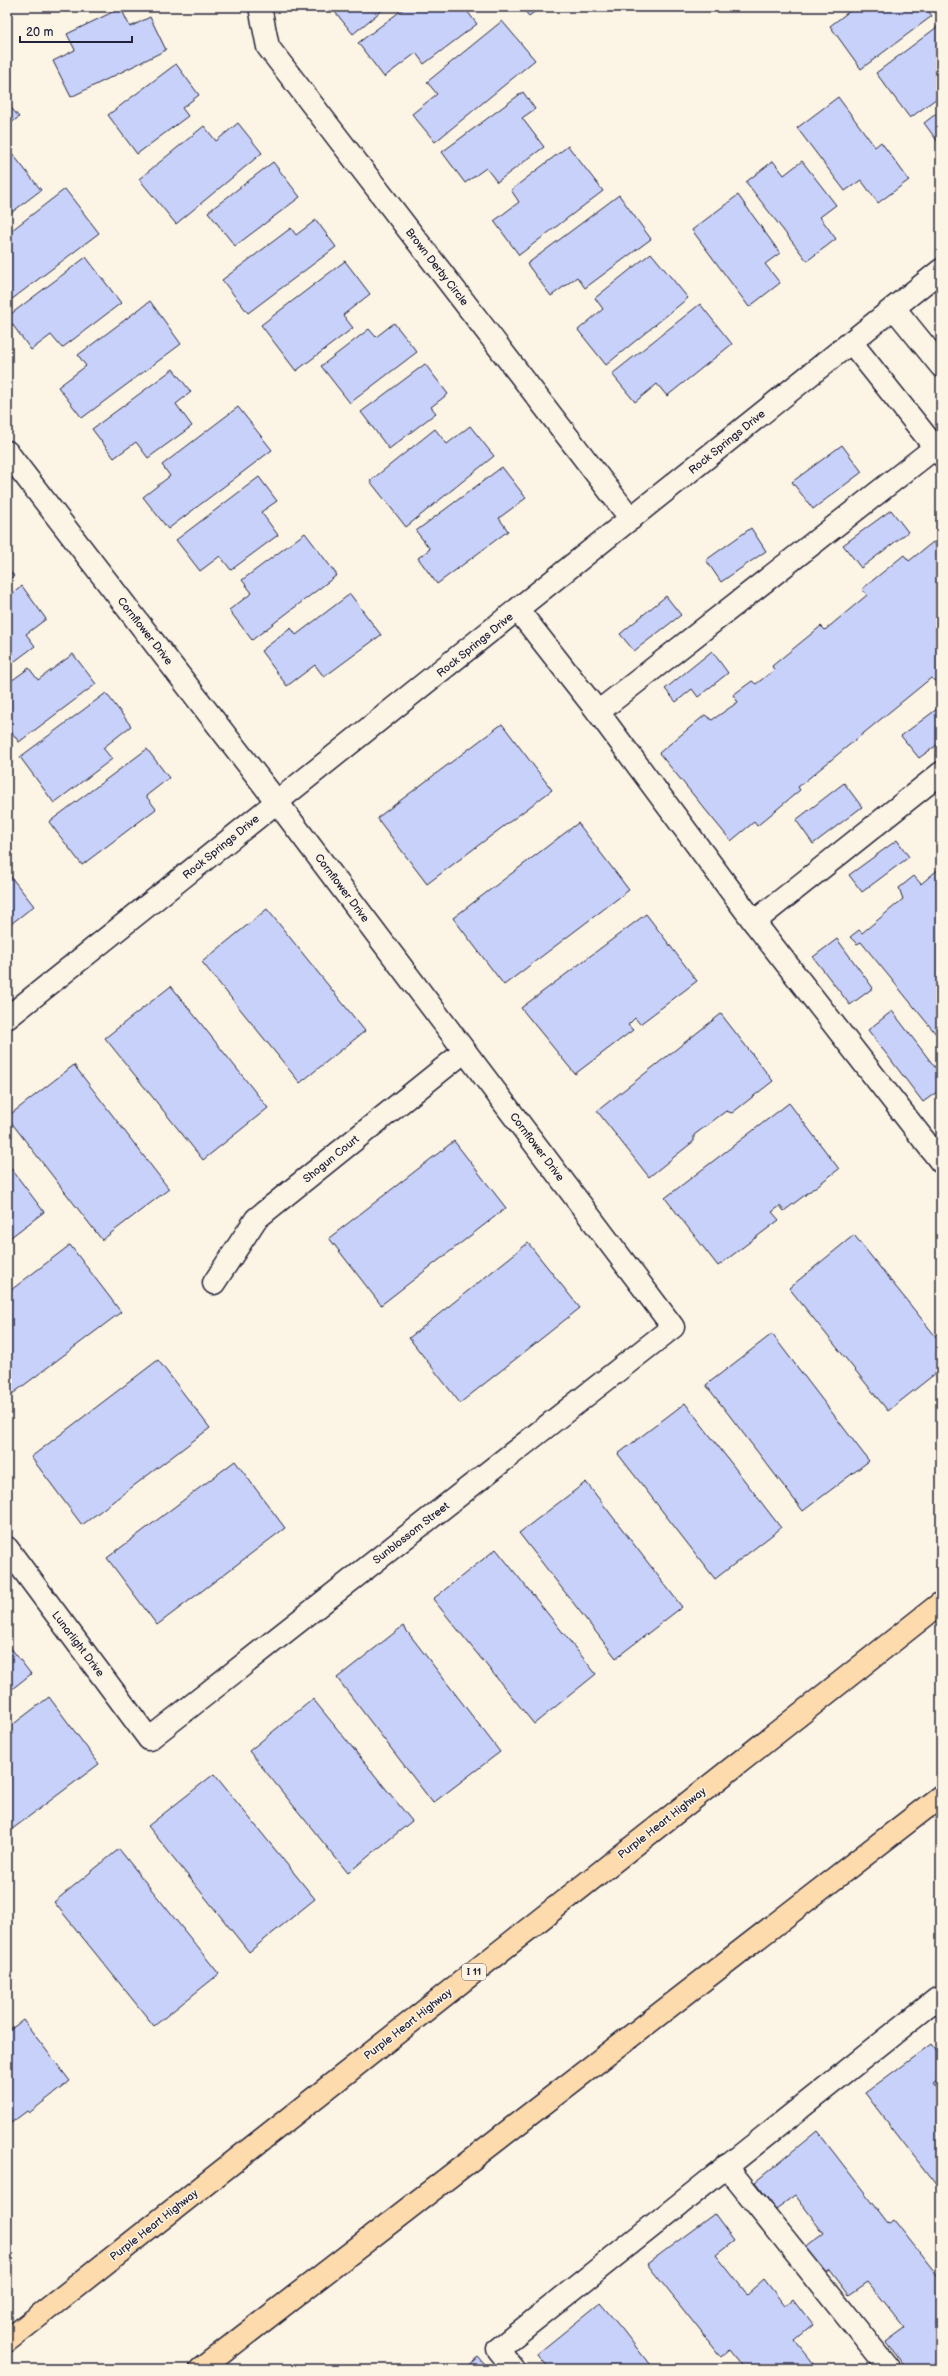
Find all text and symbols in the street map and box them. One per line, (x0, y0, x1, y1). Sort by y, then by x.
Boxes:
scale bar (20, 18, 132, 44)
text: 20 m (26, 25, 53, 40)
street label: Brown Derby Circle (403, 226, 472, 309)
street label: Rock Springs Drive (686, 407, 768, 477)
street label: Cornflower Drive (115, 595, 176, 668)
street label: Rock Springs Drive (434, 610, 516, 680)
street label: Rock Springs Drive (180, 812, 262, 882)
street label: Cornflower Drive (312, 851, 372, 925)
street label: Cornflower Drive (507, 1110, 567, 1184)
street label: Shogun Court (300, 1132, 362, 1186)
street label: Sunblossom Street (370, 1499, 452, 1567)
street label: Lunarlight Drive (49, 1609, 107, 1680)
street label: Purple Heart Highway (615, 1785, 709, 1861)
road number: I 11 (462, 1964, 486, 1980)
street label: Purple Heart Highway (361, 1986, 455, 2062)
street label: Purple Heart Highway (107, 2187, 201, 2263)

